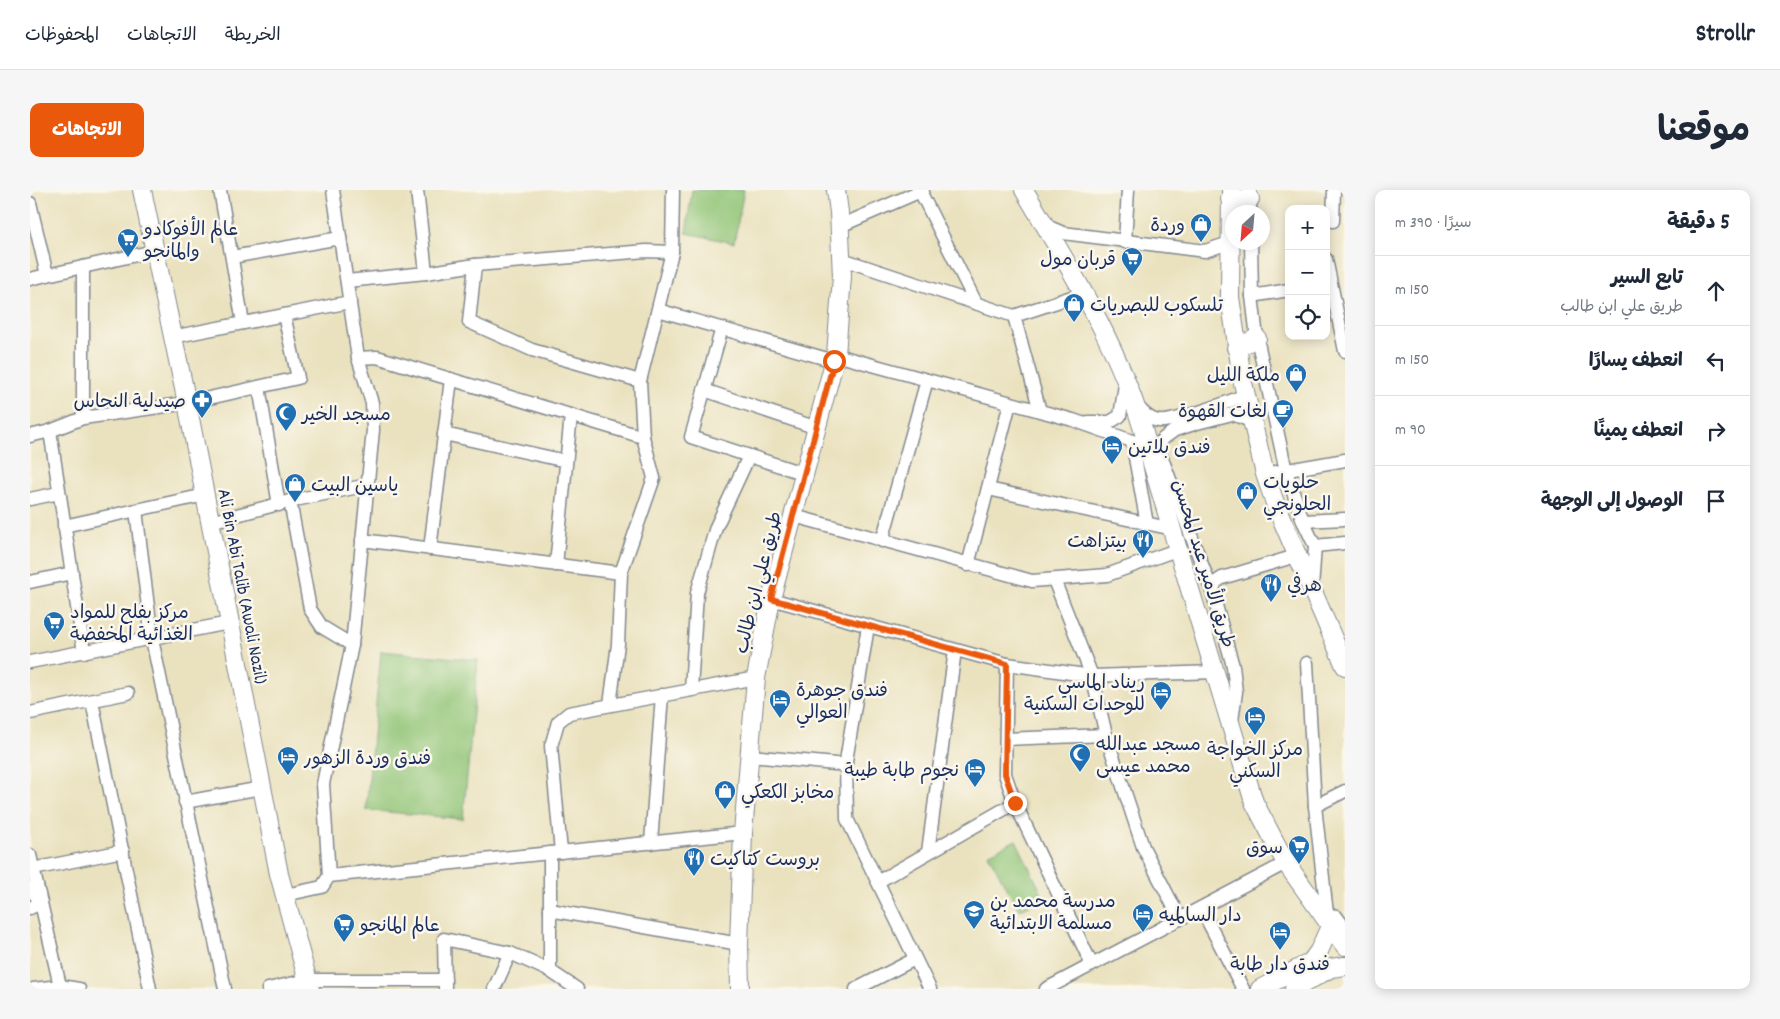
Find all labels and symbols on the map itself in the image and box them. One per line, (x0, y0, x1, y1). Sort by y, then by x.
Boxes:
north arrow (1225, 205, 1270, 250)
shop icon: وردة (1189, 212, 1213, 243)
place label: وردة (1150, 214, 1185, 241)
place label: عالم الأفوكادو والمانجو (142, 216, 238, 267)
supermarket icon: عالم الأفوكادو والمانجو (116, 227, 140, 258)
supermarket icon: قربان مول (1120, 246, 1144, 277)
place label: قربان مول (1040, 248, 1116, 275)
shop icon: تلسكوب للبصريات (1062, 292, 1086, 323)
place label: تلسكوب للبصريات (1090, 294, 1224, 321)
route start (823, 350, 846, 373)
shop icon: ملكة الليل (1284, 362, 1308, 393)
place label: ملكة الليل (1207, 364, 1280, 391)
pharmacy icon: صيدلية النحاس (190, 388, 214, 419)
place label: صيدلية النحاس (74, 390, 186, 417)
cafe icon: لغات القهوة (1271, 398, 1295, 429)
place label: لغات القهوة (1178, 400, 1267, 427)
mosque icon: مسجد الخير (274, 401, 298, 432)
place label: مسجد الخير (300, 403, 391, 430)
hotel icon: فندق بلاتين (1100, 434, 1124, 465)
place label: فندق بلاتين (1128, 436, 1211, 463)
place label: حلويات الحلونجي (1263, 471, 1331, 520)
shop icon: ياسين البيت (283, 472, 307, 503)
place label: ياسين البيت (311, 474, 399, 501)
street label: طريق الأمير عبد المحسن (1163, 476, 1242, 652)
shop icon: حلويات الحلونجي (1235, 480, 1259, 511)
street label: Ali Bin Abi Talib (Awali Nazil) (208, 487, 273, 687)
street label: طريق علي ابن طالب (730, 509, 791, 657)
restaurant icon: بيتزاهت (1131, 528, 1155, 559)
place label: بيتزاهت (1067, 530, 1127, 557)
restaurant icon: هرفي (1259, 572, 1283, 603)
place label: هرفي (1287, 572, 1322, 601)
place label: مركز بفلح للمواد الغذائية المخفضة (70, 601, 193, 650)
supermarket icon: مركز بفلح للمواد الغذائية المخفضة (42, 610, 66, 641)
place label: ريناد الماسي للوحدات السكنية (1024, 671, 1145, 720)
place label: فندق جوهرة العوالي (796, 679, 888, 728)
hotel icon: ريناد الماسي للوحدات السكنية (1149, 680, 1173, 711)
hotel icon: فندق جوهرة العوالي (768, 688, 792, 719)
hotel icon: مركز الخواجة السكني (1243, 705, 1267, 736)
place label: مسجد عبدالله محمد عيسى (1096, 733, 1201, 782)
place label: مركز الخواجة السكني (1207, 738, 1303, 787)
mosque icon: مسجد عبدالله محمد عيسى (1068, 742, 1092, 773)
hotel icon: فندق وردة الزهور (276, 745, 300, 776)
place label: فندق وردة الزهور (303, 747, 431, 774)
hotel icon: نجوم طابة طيبة (963, 757, 987, 788)
place label: نجوم طابة طيبة (844, 759, 959, 786)
shop icon: مخابز الكعكي (713, 779, 737, 810)
place label: مخابز الكعكي (741, 781, 834, 808)
route end (1004, 792, 1027, 815)
supermarket icon: سوق (1287, 834, 1311, 865)
place label: سوق (1246, 836, 1283, 863)
restaurant icon: بروست كتاكيت (682, 846, 706, 877)
place label: بروست كتاكيت (710, 848, 820, 875)
place label: مدرسة محمد بن مسلمة الابتدائية (990, 890, 1116, 939)
school or university icon: مدرسة محمد بن مسلمة الابتدائية (962, 899, 986, 930)
hotel icon: دار السالميه (1131, 902, 1155, 933)
place label: دار السالميه (1159, 904, 1242, 931)
supermarket icon: عالم المانجو (332, 912, 356, 943)
place label: عالم المانجو (358, 914, 440, 941)
hotel icon: فندق دار طابة (1268, 920, 1292, 951)
place label: فندق دار طابة (1230, 953, 1330, 980)

